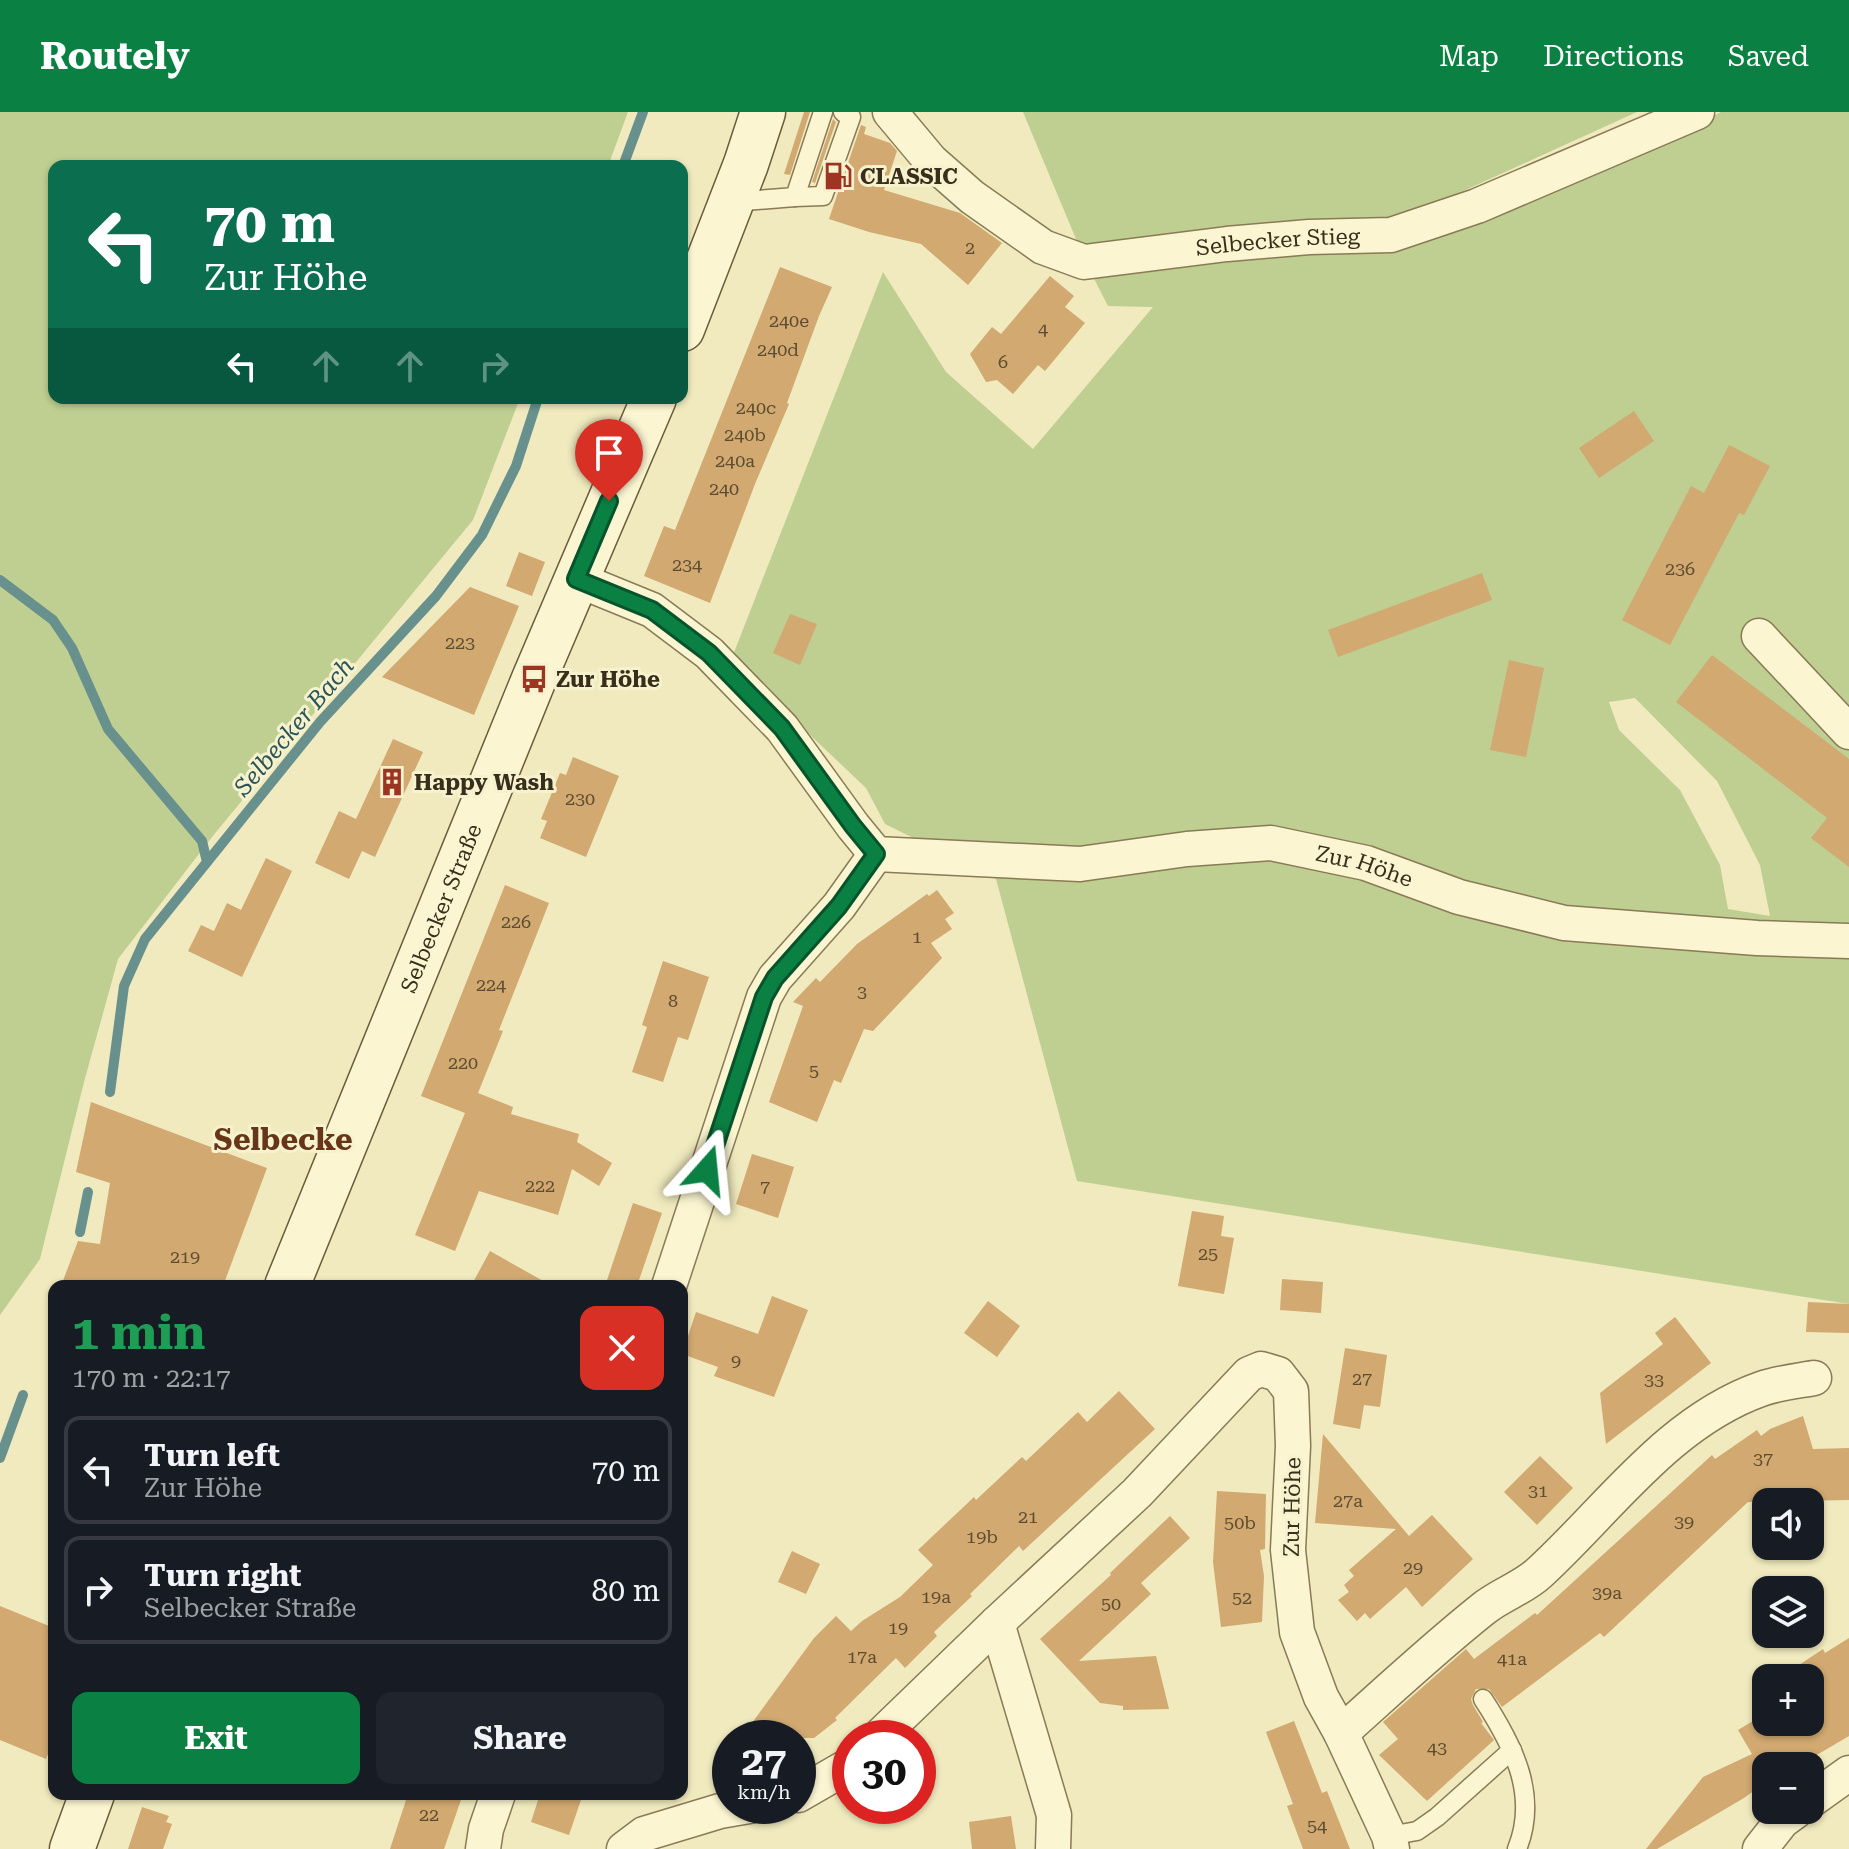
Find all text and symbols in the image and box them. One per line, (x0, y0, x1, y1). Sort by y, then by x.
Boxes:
text: Routely (40, 34, 190, 78)
text: Map (1439, 40, 1499, 73)
text: Directions (1543, 40, 1684, 73)
text: Saved (1728, 40, 1809, 73)
fuel station icon: CLASSIC (823, 161, 853, 191)
place label: CLASSIC (860, 164, 958, 189)
text: 70 m (204, 190, 335, 256)
icon: left (72, 192, 176, 296)
street label: Selbecker Stieg (1194, 223, 1361, 260)
house number: 2 (965, 237, 975, 258)
text: Zur Höhe (204, 257, 368, 299)
house number: 240e (769, 310, 809, 331)
house number: 4 (1038, 318, 1048, 339)
house number: 240d (757, 339, 799, 360)
icon: left (220, 344, 264, 388)
icon: ahead (304, 344, 348, 388)
icon: ahead (388, 344, 432, 388)
icon: right (472, 344, 516, 388)
house number: 6 (998, 351, 1008, 372)
house number: 240c (736, 397, 776, 418)
pin (575, 419, 643, 501)
house number: 240b (724, 424, 766, 445)
icon: arrive (587, 431, 631, 475)
house number: 240a (715, 450, 755, 471)
house number: 240 (709, 478, 739, 499)
house number: 234 (672, 554, 702, 575)
house number: 236 (1665, 558, 1695, 579)
house number: 223 (445, 632, 475, 653)
water label: Selbecker Bach (228, 652, 360, 802)
bus stop icon: Zur Höhe (519, 664, 549, 694)
place label: Zur Höhe (556, 667, 660, 692)
building icon: Happy Wash (377, 767, 407, 797)
place label: Happy Wash (414, 770, 554, 795)
house number: 230 (565, 788, 595, 809)
street label: Selbecker Straße (395, 820, 486, 996)
street label: Zur Höhe (1314, 840, 1416, 892)
house number: 226 (501, 911, 531, 932)
house number: 1 (912, 926, 922, 947)
house number: 224 (476, 974, 506, 995)
house number: 3 (857, 981, 867, 1002)
house number: 8 (668, 990, 678, 1011)
house number: 220 (448, 1052, 478, 1073)
house number: 5 (809, 1060, 819, 1081)
district label: Selbecke (214, 1122, 353, 1157)
position arrow (665, 1128, 749, 1212)
house number: 222 (525, 1175, 555, 1196)
house number: 7 (760, 1176, 770, 1197)
house number: 25 (1198, 1243, 1218, 1264)
house number: 219 (170, 1246, 200, 1267)
text: 1 min (72, 1305, 205, 1361)
button: close (580, 1306, 664, 1390)
house number: 9 (731, 1350, 741, 1371)
text: 170 m · 22:17 (72, 1363, 231, 1393)
house number: 27 (1352, 1368, 1372, 1389)
house number: 33 (1644, 1369, 1664, 1390)
text: Turn left (144, 1438, 280, 1473)
icon: left (76, 1448, 120, 1492)
house number: 37 (1753, 1448, 1773, 1469)
text: 70 m (591, 1453, 660, 1488)
street label: Zur Höhe (1279, 1457, 1305, 1557)
text: Zur Höhe (144, 1473, 262, 1503)
house number: 31 (1528, 1480, 1548, 1501)
map controls (1752, 1488, 1824, 1824)
button: sound (1752, 1488, 1824, 1560)
house number: 27a (1333, 1490, 1363, 1511)
house number: 21 (1018, 1506, 1038, 1527)
house number: 39 (1674, 1511, 1694, 1532)
house number: 50b (1224, 1512, 1256, 1533)
house number: 19b (966, 1526, 998, 1547)
house number: 29 (1403, 1557, 1423, 1578)
text: Turn right (144, 1558, 301, 1593)
icon: right (76, 1568, 120, 1612)
text: 80 m (591, 1573, 660, 1608)
button: layers (1752, 1576, 1824, 1648)
house number: 39a (1592, 1582, 1622, 1603)
house number: 19a (921, 1586, 951, 1607)
house number: 52 (1232, 1587, 1252, 1608)
text: Selbecker Straße (144, 1593, 356, 1623)
house number: 50 (1101, 1593, 1121, 1614)
house number: 19 (888, 1617, 908, 1638)
house number: 17a (847, 1646, 877, 1667)
house number: 41a (1497, 1648, 1527, 1669)
button: + (1752, 1664, 1824, 1736)
button: Exit (72, 1692, 360, 1784)
button: Share (376, 1692, 664, 1784)
speed limit sign: 30 (832, 1720, 936, 1824)
house number: 43 (1427, 1737, 1447, 1758)
text: 27 (742, 1738, 786, 1785)
button: − (1752, 1752, 1824, 1824)
text: km/h (737, 1780, 791, 1804)
house number: 22 (419, 1804, 439, 1825)
house number: 54 (1307, 1815, 1327, 1836)

